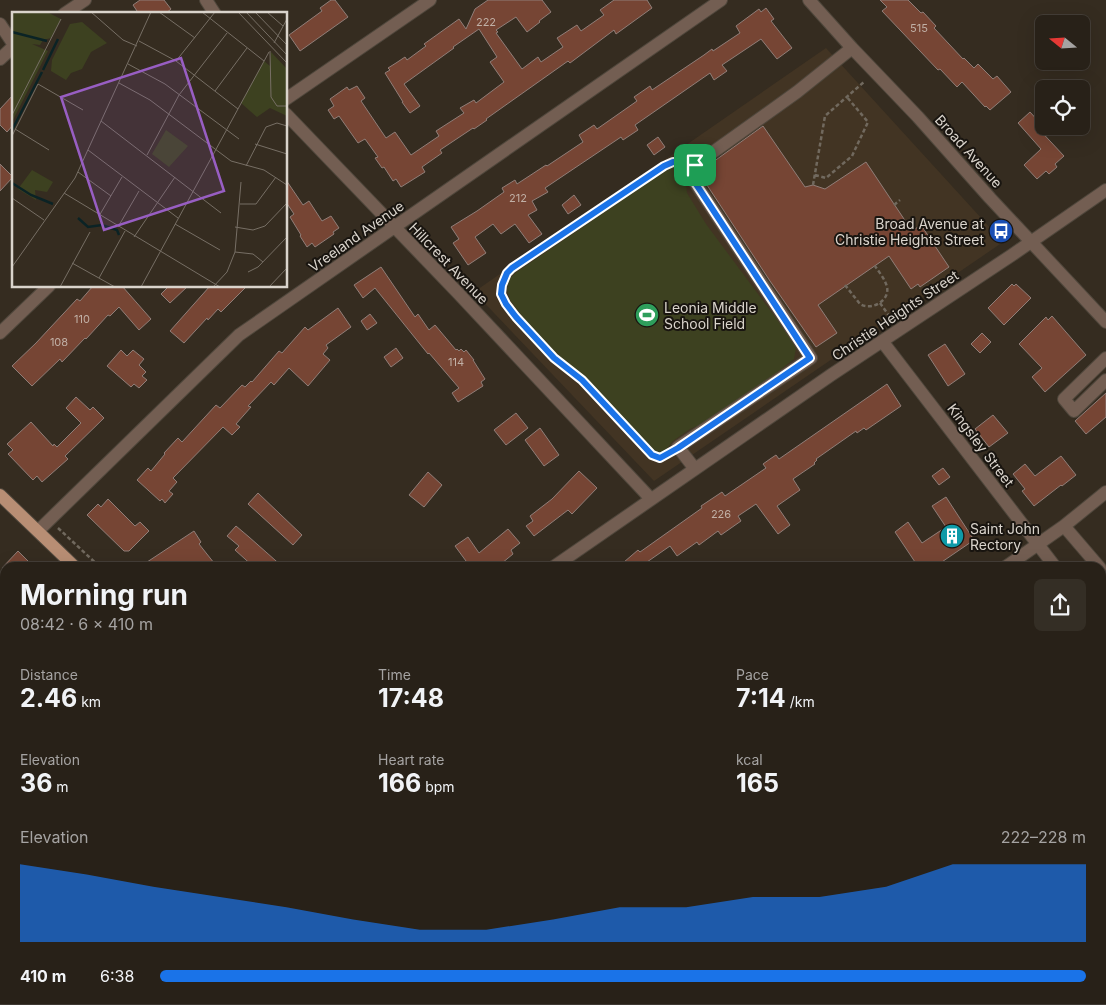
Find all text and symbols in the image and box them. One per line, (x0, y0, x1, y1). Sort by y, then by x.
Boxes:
inset map (12, 12, 288, 288)
house number: 222 (476, 15, 496, 29)
north arrow (1035, 15, 1090, 70)
map controls (1035, 15, 1090, 135)
house number: 515 (910, 21, 928, 35)
button: locate (1035, 80, 1090, 135)
street label: Broad Avenue (932, 111, 1006, 191)
pin (674, 144, 716, 186)
icon: arrive (681, 151, 709, 179)
house number: 212 (509, 191, 527, 205)
street label: Vreeland Avenue (305, 197, 407, 275)
place label: Broad Avenue at Christie Heights Street (835, 215, 984, 248)
bus stop icon: Broad Avenue at Christie Heights Street (988, 218, 1014, 244)
street label: Hillcrest Avenue (406, 219, 492, 307)
street label: Christie Heights Street (829, 266, 962, 364)
place label: Leonia Middle School Field (664, 299, 757, 332)
sports icon: Leonia Middle School Field (634, 302, 660, 328)
house number: 110 (74, 312, 90, 326)
house number: 108 (50, 335, 68, 349)
house number: 114 (448, 355, 464, 369)
street label: Kingsley Street (944, 400, 1018, 490)
house number: 226 (711, 507, 731, 521)
place label: Saint John Rectory (970, 520, 1040, 553)
building icon: Saint John Rectory (939, 523, 965, 549)
text: Morning run (20, 578, 188, 612)
button: share (1034, 579, 1086, 631)
text: 08:42 · 6 × 410 m (20, 614, 153, 634)
text: Distance (20, 666, 78, 683)
text: Time (378, 666, 411, 683)
text: Pace (736, 666, 769, 683)
text: 2.46 (20, 683, 77, 713)
text: 17:48 (378, 683, 444, 713)
text: 7:14 (736, 683, 786, 713)
text: km (77, 693, 101, 710)
text: /km (786, 693, 815, 710)
text: Elevation (20, 751, 80, 768)
text: Heart rate (378, 751, 444, 768)
text: kcal (736, 751, 763, 768)
text: 36 (20, 768, 52, 798)
text: 166 (378, 768, 421, 798)
text: 165 (736, 768, 779, 798)
text: m (52, 778, 69, 795)
text: bpm (421, 778, 455, 795)
text: Elevation (20, 827, 89, 847)
text: 222–228 m (1001, 827, 1086, 847)
text: 410 m (20, 966, 66, 986)
text: 6:38 (100, 966, 134, 986)

